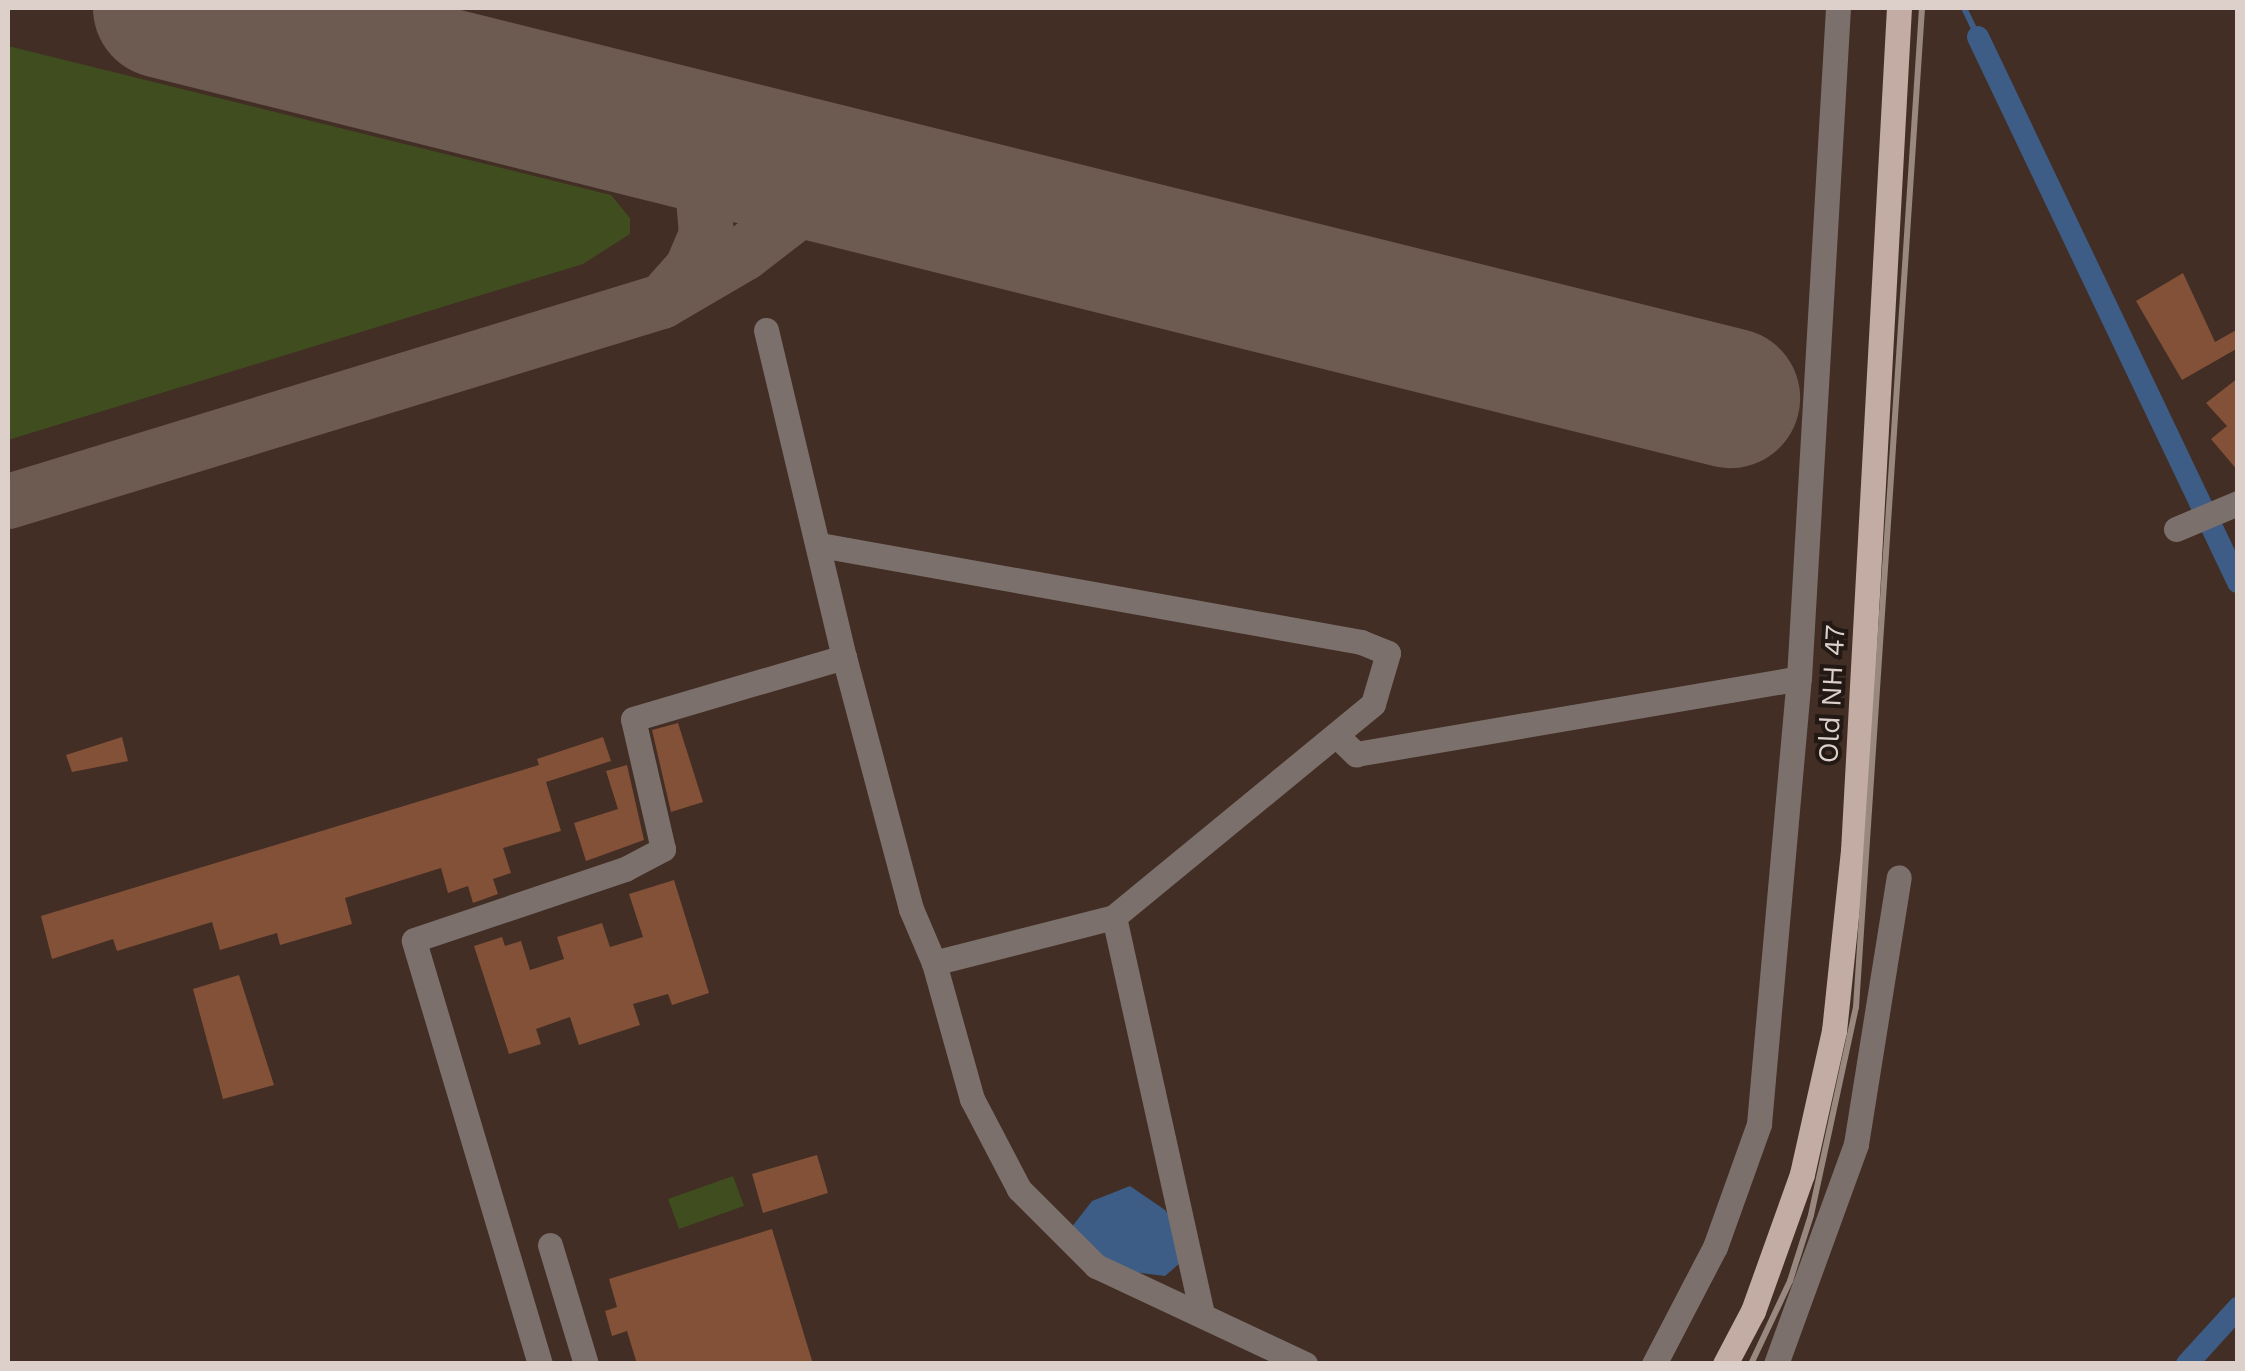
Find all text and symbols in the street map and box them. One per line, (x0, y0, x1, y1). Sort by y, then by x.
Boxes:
street label: Old NH 47 (1812, 624, 1852, 764)

